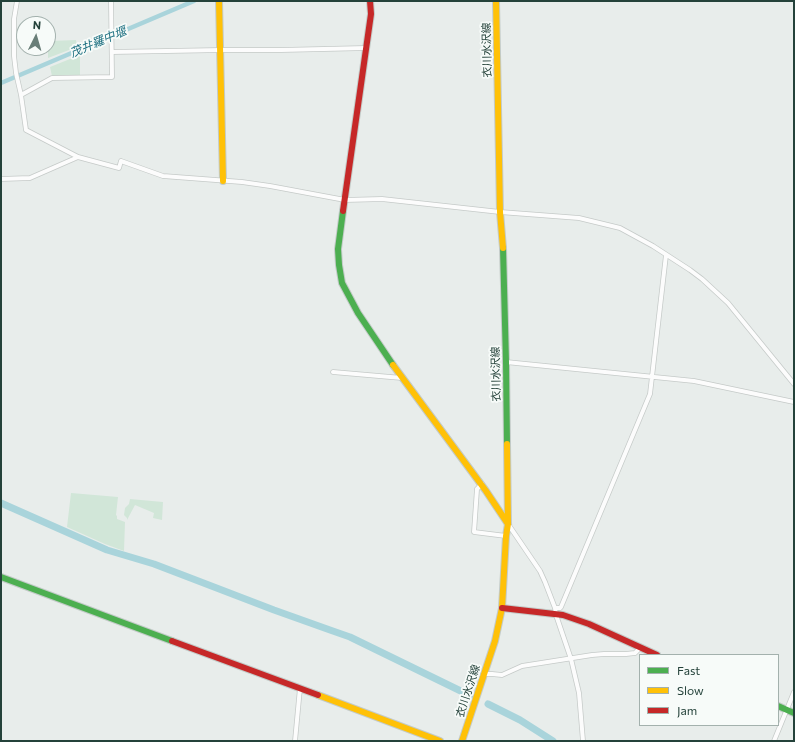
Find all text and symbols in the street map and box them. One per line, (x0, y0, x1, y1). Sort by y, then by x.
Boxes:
north arrow (16, 16, 56, 56)
text: N (32, 18, 42, 31)
street label: 衣川水沢線 (480, 22, 494, 78)
water label: 茂井羅中堰 (68, 24, 128, 60)
street label: 衣川水沢線 (489, 346, 503, 402)
legend (639, 654, 779, 726)
street label: 衣川水沢線 (453, 663, 483, 719)
text: Fast (677, 663, 700, 677)
text: Slow (677, 683, 704, 697)
text: Jam (677, 703, 697, 717)

